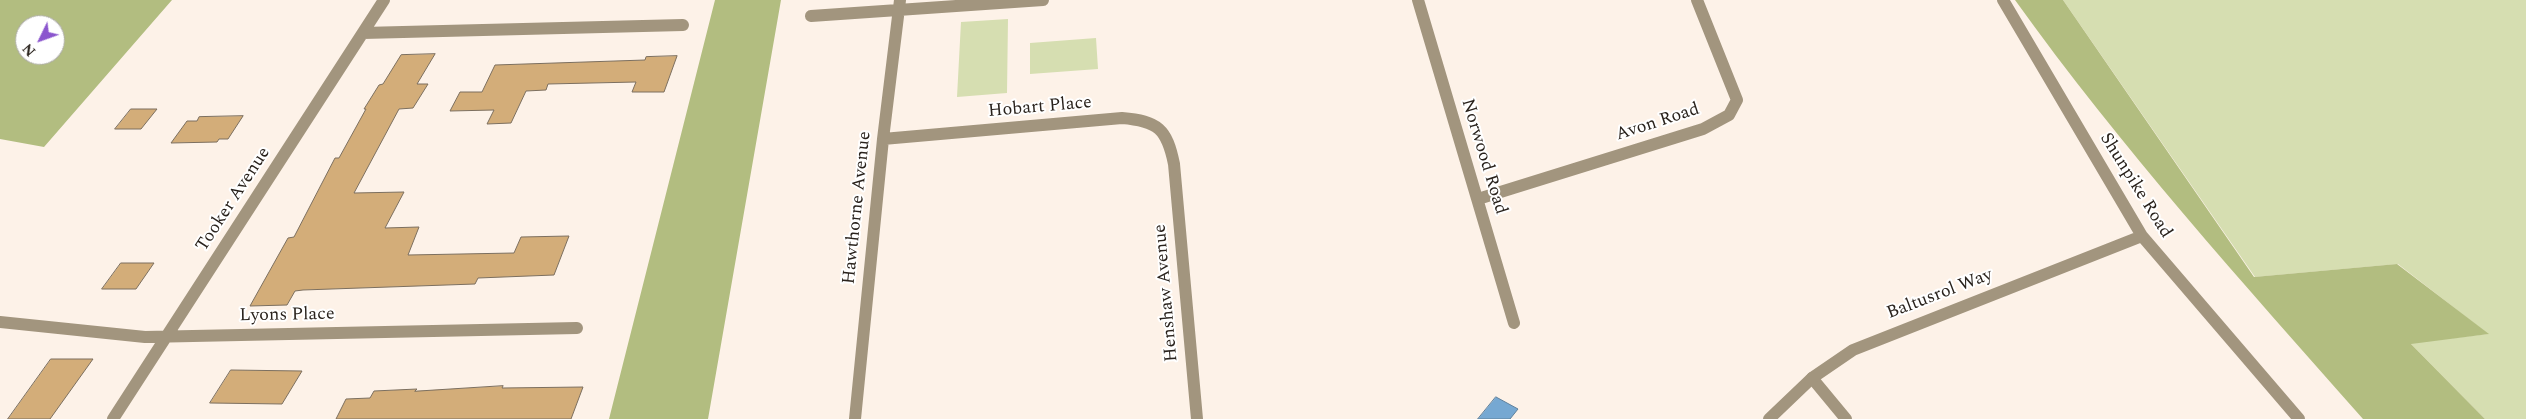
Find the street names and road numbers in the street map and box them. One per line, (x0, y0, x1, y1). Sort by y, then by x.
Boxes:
street label: Hobart Place (987, 93, 1093, 123)
street label: Norwood Road (1455, 97, 1511, 217)
street label: Avon Road (1613, 99, 1703, 147)
street label: Shunpike Road (2094, 129, 2176, 243)
street label: Hawthorne Avenue (839, 130, 877, 286)
street label: Tooker Avenue (192, 144, 276, 256)
street label: Henshaw Avenue (1150, 223, 1184, 363)
street label: Baltusrol Way (1884, 265, 1996, 325)
street label: Lyons Place (239, 304, 335, 328)

